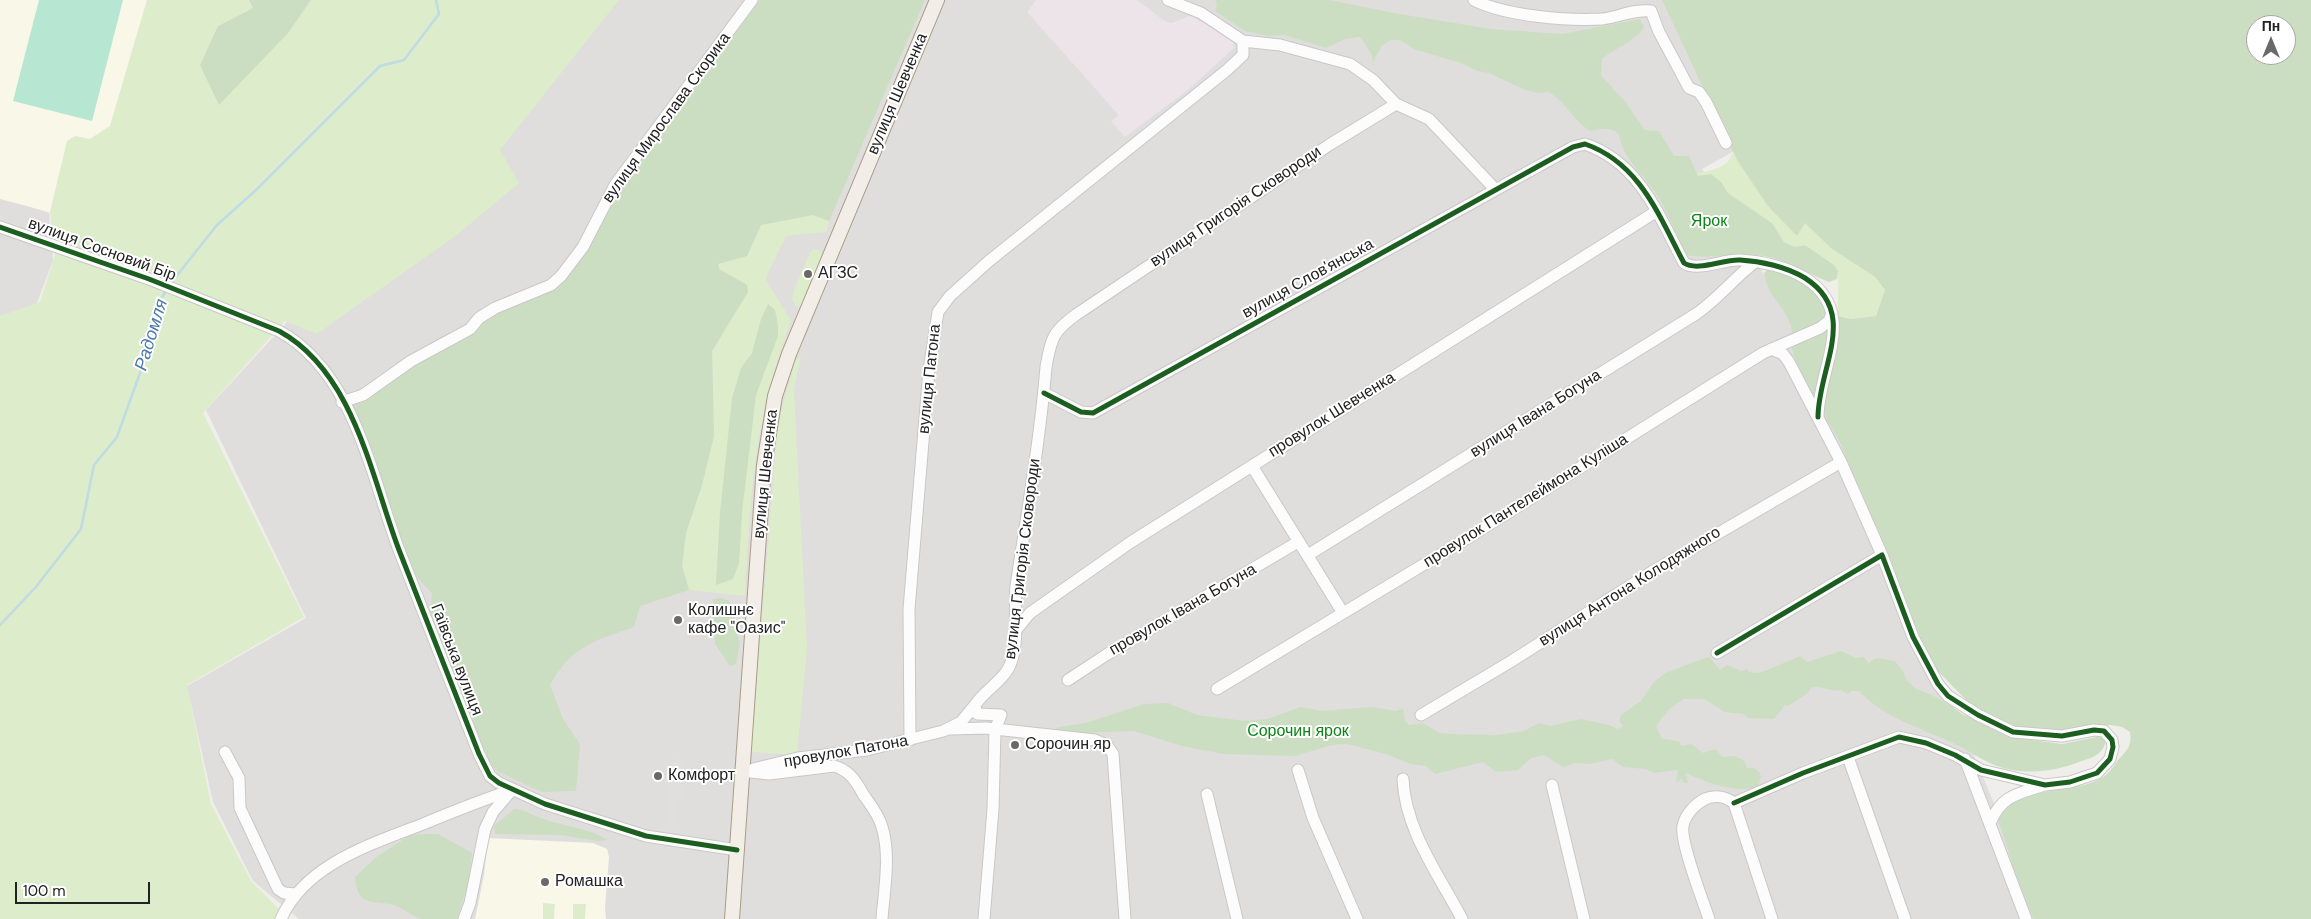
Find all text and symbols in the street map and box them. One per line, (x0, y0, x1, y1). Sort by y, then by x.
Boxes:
north arrow (2246, 15, 2296, 65)
text: Пн (2262, 17, 2280, 35)
street label: вулиця Мирослава Скорика (599, 29, 735, 207)
street label: вулиця Шевченка (864, 30, 932, 158)
street label: вулиця Григорія Сковороди (1147, 143, 1325, 271)
park label: Ярок (1691, 212, 1727, 232)
street label: вулиця Сосновий Бір (25, 214, 179, 286)
street label: вулиця Слов'янська (1239, 235, 1377, 323)
place label: АГЗС (818, 264, 858, 284)
marker: АГЗС (802, 268, 814, 280)
water label: Радомля (131, 296, 173, 374)
street label: вулиця Патона (915, 323, 945, 435)
street label: вулиця Івана Богуна (1467, 366, 1605, 462)
street label: провулок Шевченка (1265, 368, 1399, 462)
street label: вулиця Шевченка (750, 408, 782, 540)
street label: провулок Пантелеймона Куліша (1420, 430, 1632, 572)
street label: вулиця Григорія Сковороди (1001, 458, 1045, 660)
street label: вулиця Антона Колодяжного (1536, 523, 1724, 651)
street label: провулок Івана Богуна (1106, 560, 1260, 660)
street label: Гаївська вулиця (426, 601, 486, 719)
place label: Колишнє кафе "Оазис" (688, 601, 785, 639)
marker: Колишнє кафе "Оазис" (672, 614, 684, 626)
park label: Сорочин ярок (1247, 722, 1349, 742)
street label: провулок Патона (782, 732, 910, 772)
place label: Сорочин яр (1025, 735, 1111, 755)
marker: Сорочин яр (1009, 739, 1021, 751)
place label: Комфорт (668, 766, 735, 786)
marker: Комфорт (652, 770, 664, 782)
scale bar (18, 872, 152, 904)
place label: Ромашка (555, 872, 623, 892)
marker: Ромашка (539, 876, 551, 888)
text: 100 m (23, 881, 66, 901)

